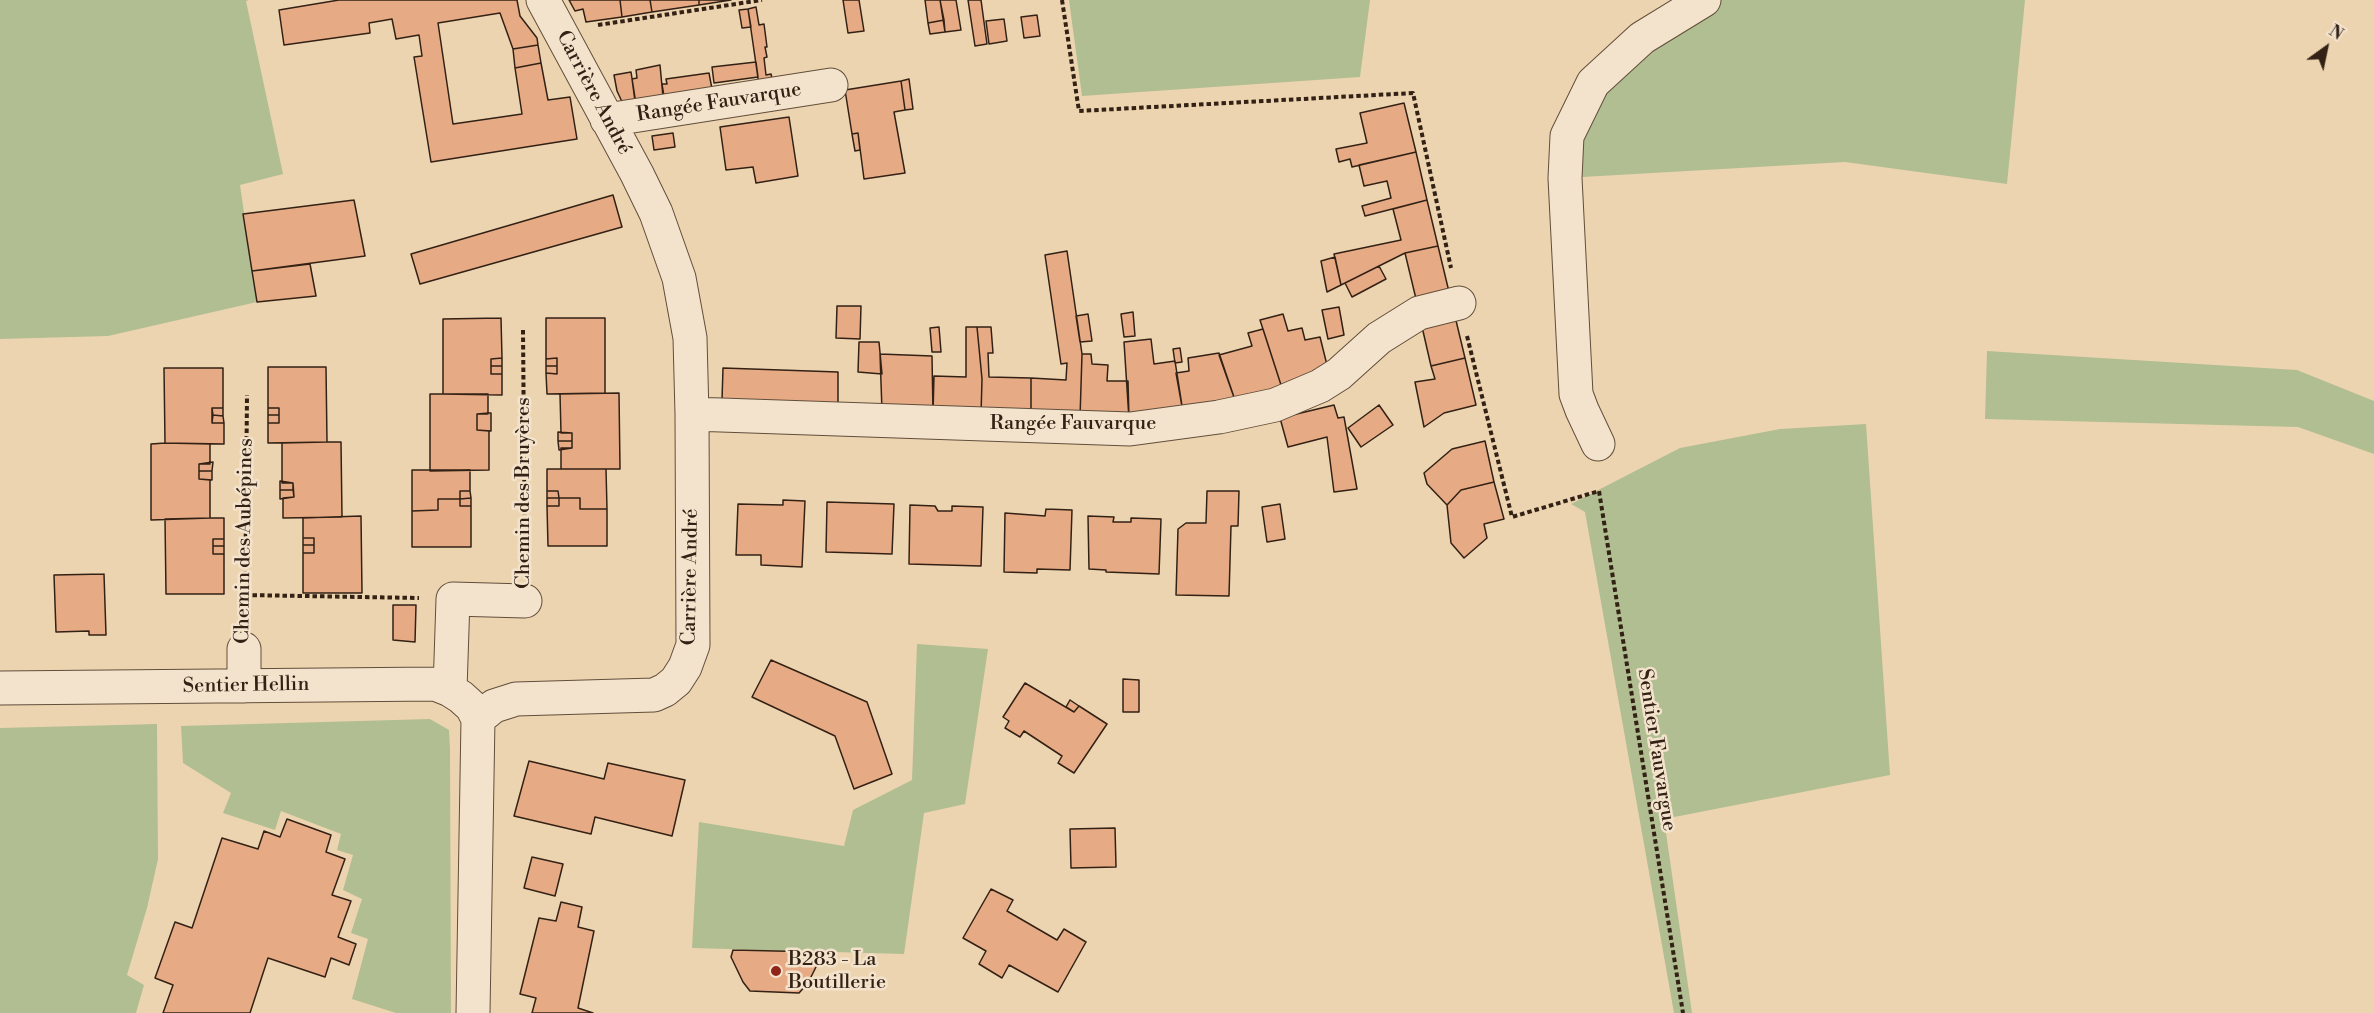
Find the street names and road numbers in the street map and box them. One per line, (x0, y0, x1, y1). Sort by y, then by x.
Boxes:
street label: Carrière André (550, 27, 636, 159)
street label: Rangée Fauvarque (635, 78, 803, 128)
street label: Chemin des Bruyères (512, 397, 536, 589)
street label: Rangée Fauvarque (990, 412, 1156, 436)
street label: Chemin des Aubépines (231, 438, 259, 644)
street label: Carrière André (678, 508, 704, 646)
street label: Sentier Fauvargue (1631, 667, 1681, 833)
street label: Sentier Hellin (183, 673, 309, 699)

